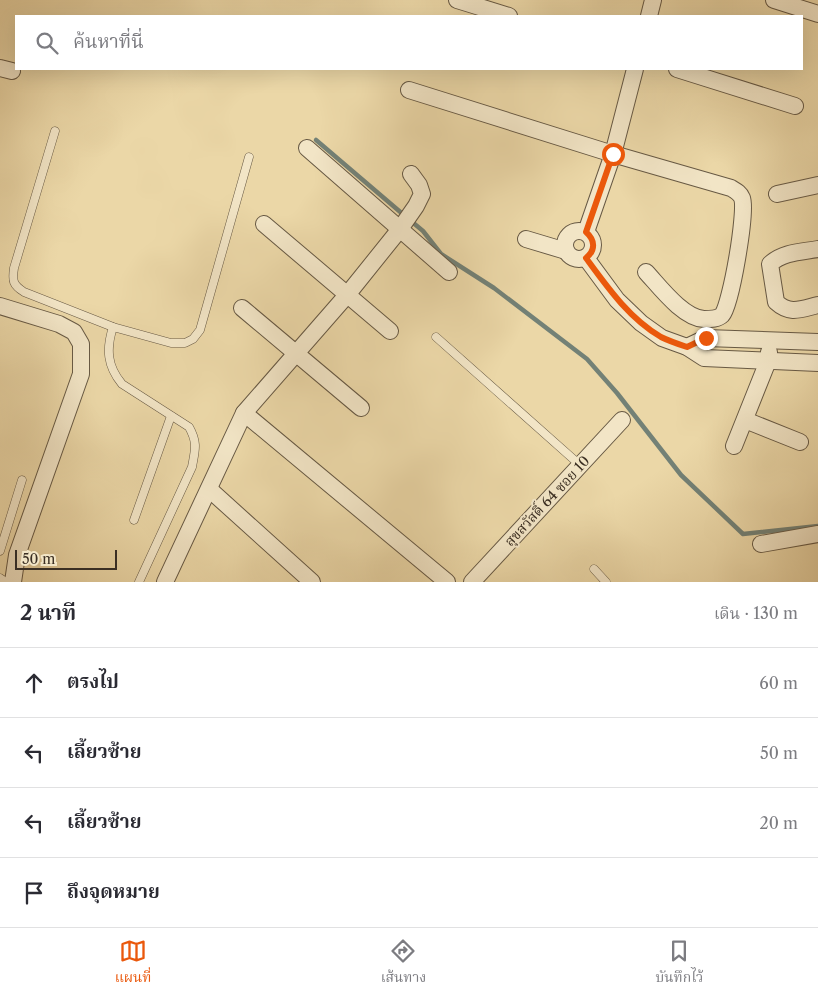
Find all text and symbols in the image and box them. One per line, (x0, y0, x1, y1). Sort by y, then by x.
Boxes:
search box (15, 15, 803, 70)
icon: search (33, 29, 61, 57)
text: ค้นหาที่นี่ (73, 30, 144, 53)
route start (602, 143, 625, 166)
route end (695, 327, 718, 350)
street label: สุขสวัสดิ์ 64 ซอย 10 (500, 451, 594, 550)
scale bar (15, 547, 118, 570)
text: 50 m (22, 550, 55, 568)
text: 2 นาที (20, 600, 76, 625)
text: เดิน · 130 m (714, 603, 798, 623)
icon: ahead (20, 669, 48, 697)
text: ตรงไป (67, 670, 119, 693)
text: 60 m (759, 673, 798, 693)
icon: left (20, 739, 48, 767)
text: เลี้ยวซ้าย (67, 740, 141, 763)
text: 50 m (760, 743, 798, 763)
icon: left (20, 809, 48, 837)
text: เลี้ยวซ้าย (67, 810, 141, 833)
text: 20 m (759, 813, 798, 833)
icon: arrive (20, 879, 48, 907)
text: ถึงจุดหมาย (67, 880, 160, 903)
tab: แผนที่ (115, 937, 151, 989)
tab: เส้นทาง (381, 937, 426, 989)
tab: บันทึกไว้ (656, 937, 703, 989)

